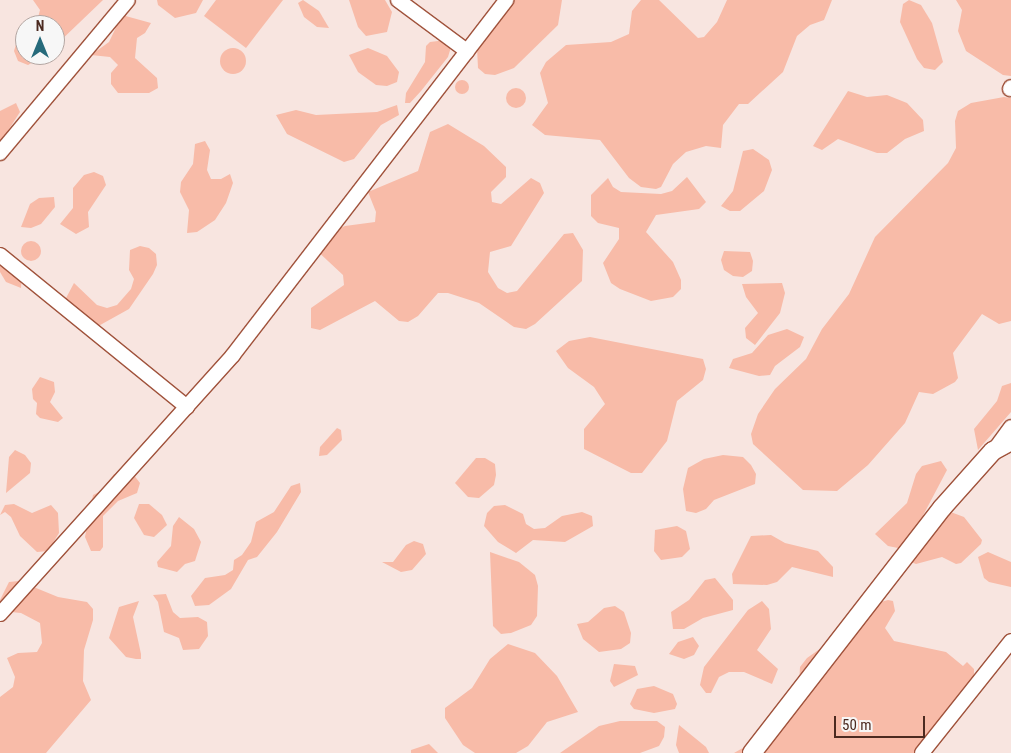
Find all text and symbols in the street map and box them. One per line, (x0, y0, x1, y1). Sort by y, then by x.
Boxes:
north arrow (15, 15, 65, 65)
text: N (36, 18, 44, 34)
scale bar (836, 706, 927, 738)
text: 50 m (842, 716, 872, 734)

